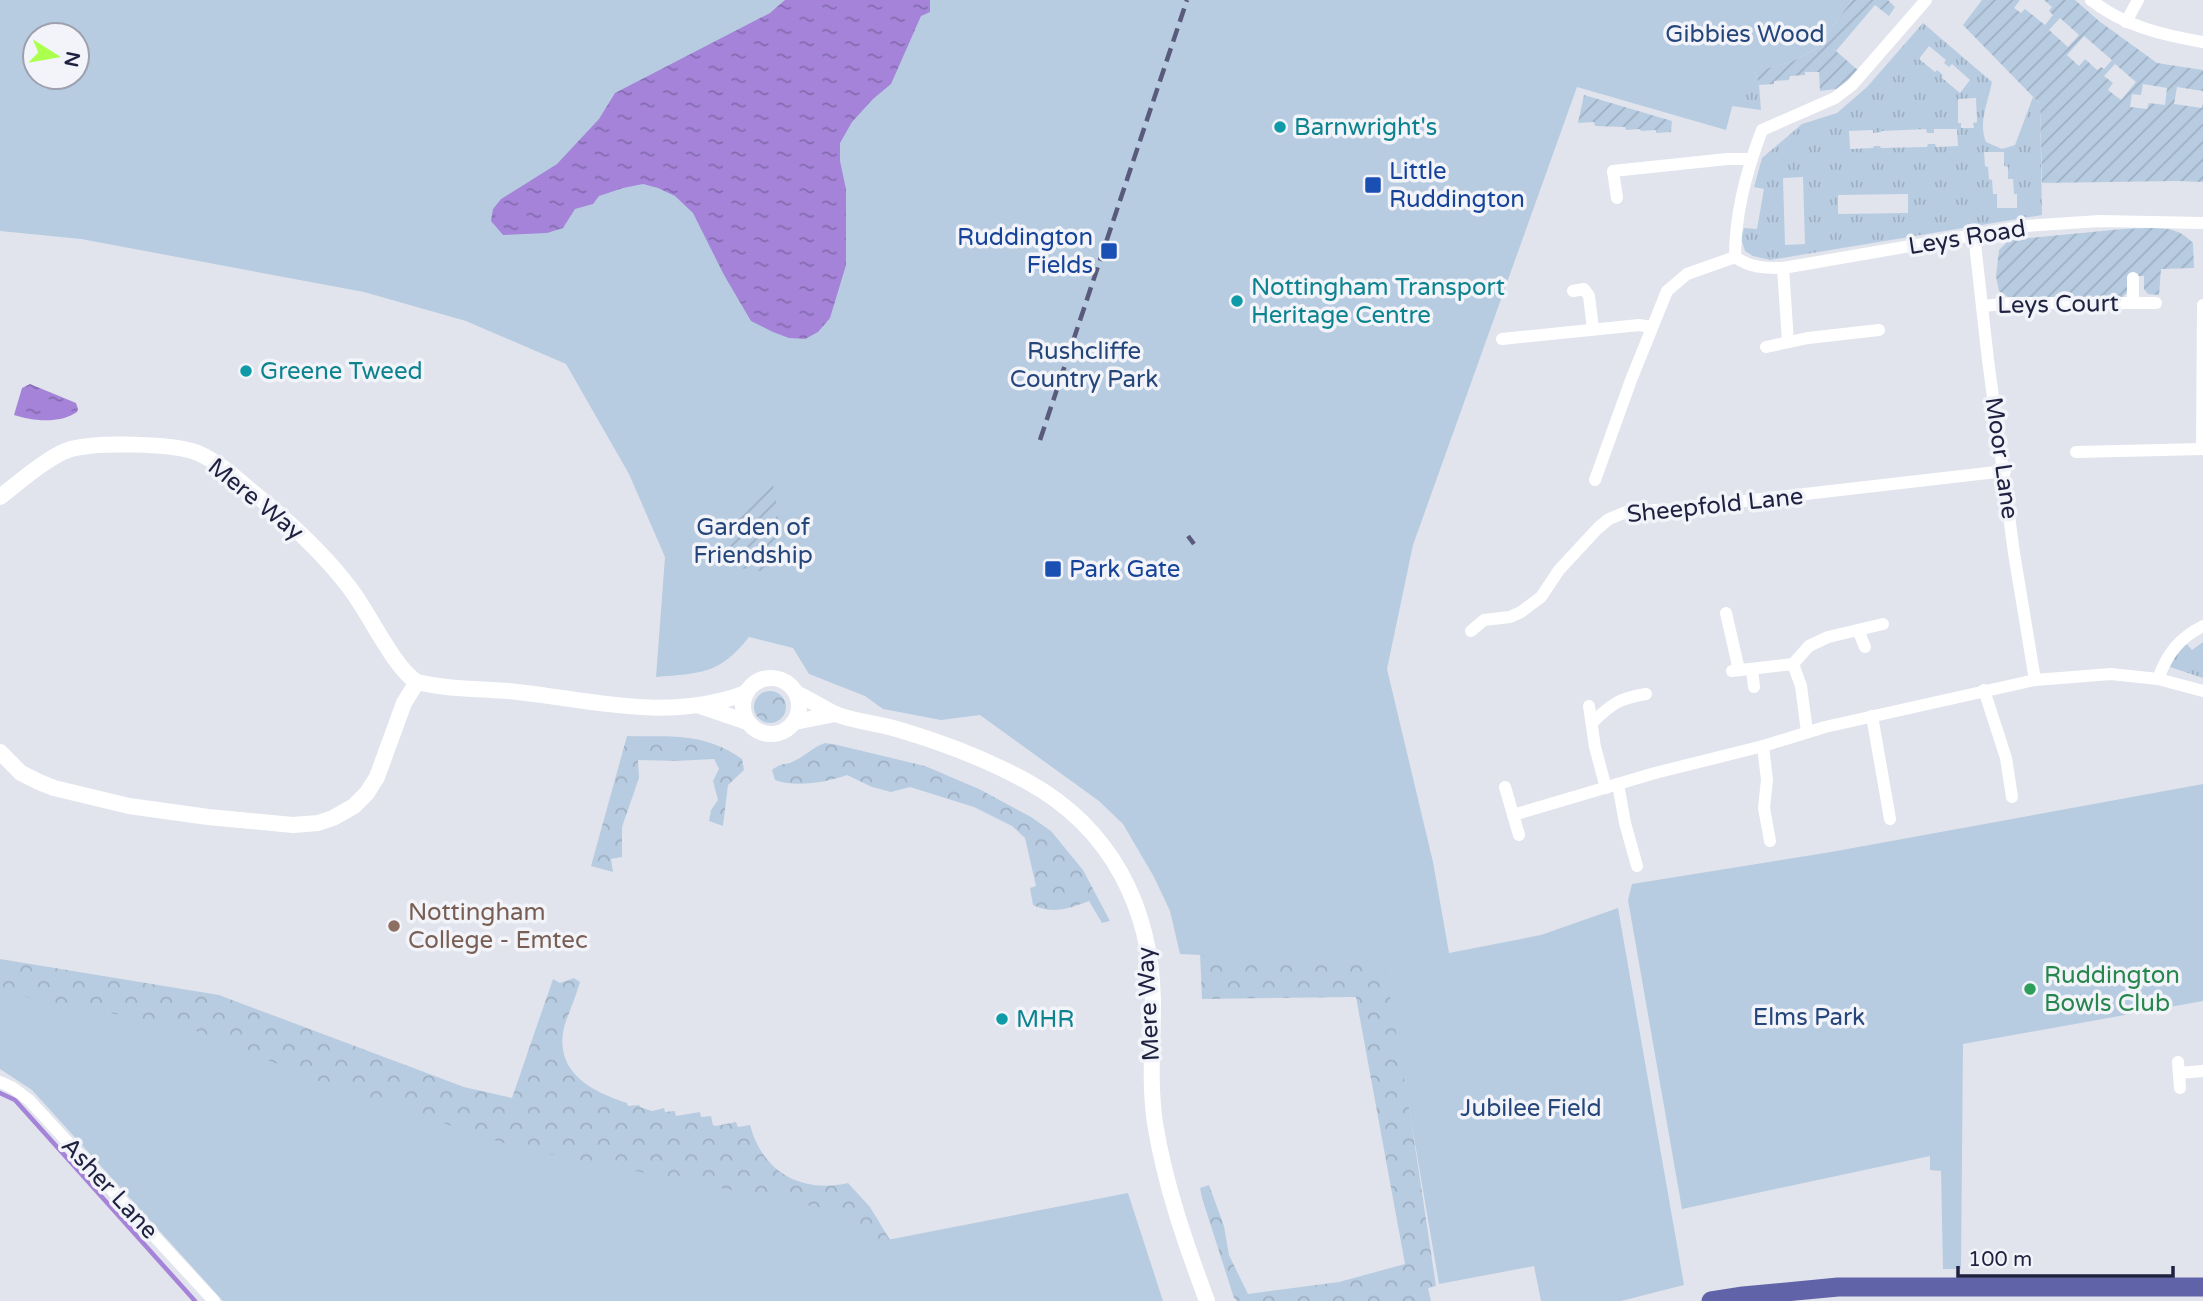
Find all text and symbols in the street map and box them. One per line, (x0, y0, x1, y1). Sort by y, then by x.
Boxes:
park label: Gibbies Wood (1665, 20, 1825, 49)
north arrow (21, 21, 91, 91)
text: N (59, 49, 84, 69)
place label: Barnwright's (1294, 113, 1437, 142)
marker: Barnwright's (1272, 119, 1288, 135)
place label: Little Ruddington (1389, 157, 1525, 214)
marker: Little Ruddington (1363, 175, 1383, 195)
street label: Leys Road (1906, 214, 2028, 261)
place label: Ruddington Fields (957, 223, 1093, 280)
marker: Ruddington Fields (1099, 241, 1119, 261)
place label: Nottingham Transport Heritage Centre (1251, 273, 1505, 330)
street label: Leys Court (1997, 289, 2119, 320)
marker: Nottingham Transport Heritage Centre (1229, 293, 1245, 309)
park label: Rushcliffe Country Park (1010, 337, 1158, 394)
place label: Greene Tweed (260, 357, 423, 386)
marker: Greene Tweed (238, 363, 254, 379)
street label: Moor Lane (1979, 395, 2024, 521)
street label: Mere Way (202, 452, 309, 547)
street label: Sheepfold Lane (1625, 482, 1805, 529)
park label: Garden of Friendship (693, 513, 813, 570)
place label: Park Gate (1069, 555, 1180, 584)
marker: Park Gate (1043, 559, 1063, 579)
place label: Nottingham College - Emtec (408, 898, 588, 955)
marker: Nottingham College - Emtec (386, 918, 402, 934)
street label: Mere Way (1131, 946, 1166, 1062)
place label: Ruddington Bowls Club (2044, 961, 2180, 1018)
marker: Ruddington Bowls Club (2022, 981, 2038, 997)
park label: Elms Park (1753, 1003, 1865, 1032)
place label: MHR (1016, 1005, 1074, 1034)
marker: MHR (994, 1011, 1010, 1027)
park label: Jubilee Field (1460, 1094, 1602, 1123)
street label: Asher Lane (55, 1131, 164, 1245)
scale bar (1958, 1234, 2173, 1278)
text: 100 m (1968, 1247, 2032, 1272)

